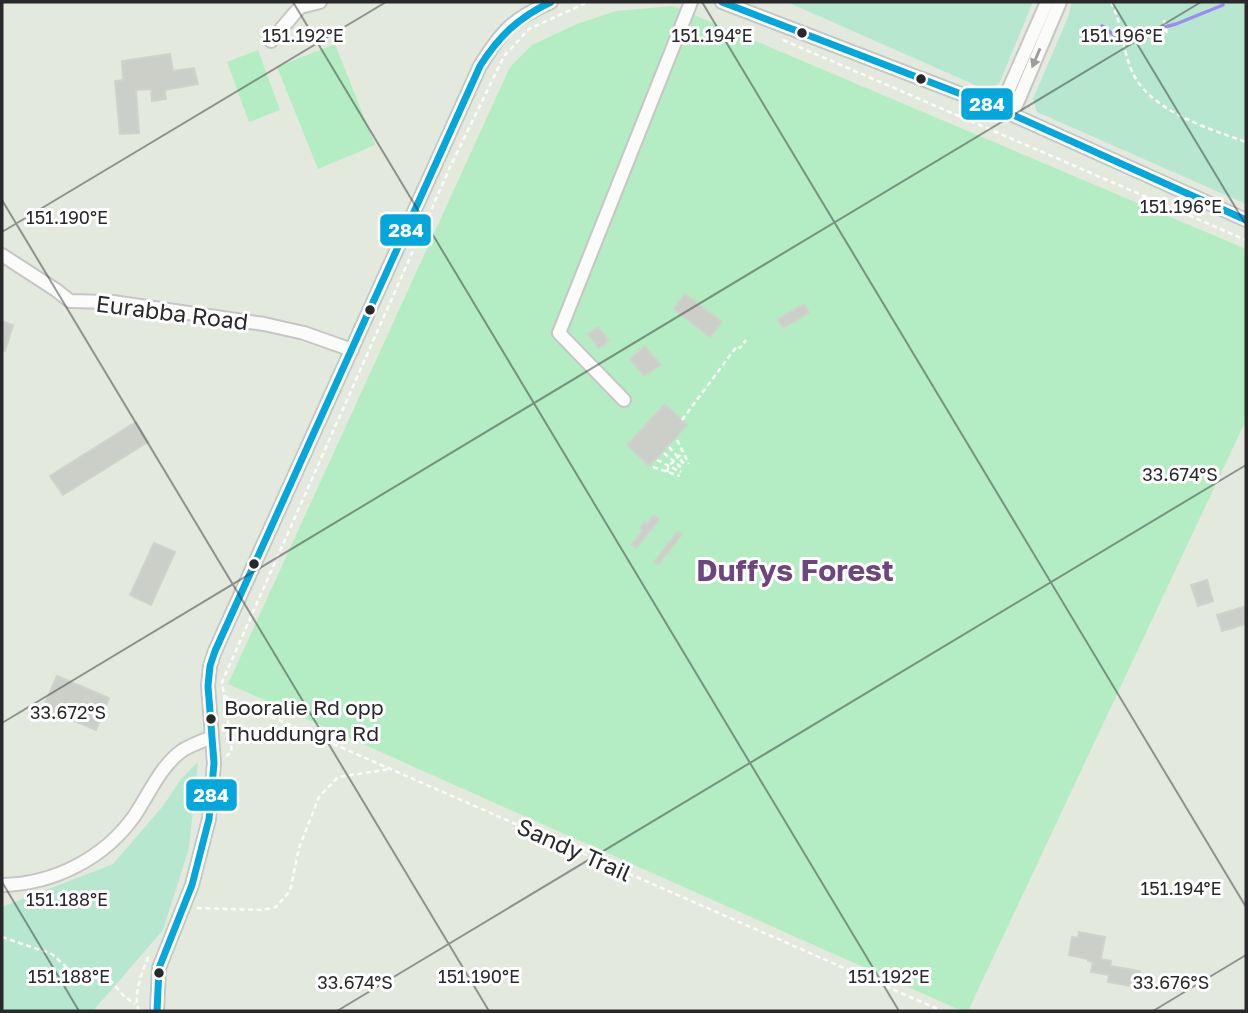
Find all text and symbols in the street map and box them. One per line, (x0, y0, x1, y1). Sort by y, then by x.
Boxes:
text: 151.192°E (262, 24, 344, 46)
text: 151.194°E (672, 24, 753, 46)
text: 151.196°E (1081, 24, 1163, 46)
unlabelled marker (795, 26, 809, 40)
one-way arrow (1031, 48, 1042, 69)
unlabelled marker (914, 72, 928, 86)
line badge: 284 (960, 87, 1014, 121)
text: 284 (969, 92, 1005, 115)
text: 151.196°E (1140, 195, 1222, 217)
text: 151.190°E (26, 206, 108, 228)
line badge: 284 (379, 213, 432, 247)
text: 284 (388, 218, 424, 241)
street label: Eurabba Road (94, 289, 250, 335)
unlabelled marker (363, 303, 377, 317)
text: 33.674°S (1142, 463, 1218, 485)
district label: Duffys Forest (696, 552, 894, 588)
unlabelled marker (247, 557, 261, 571)
place label: Booralie Rd opp Thuddungra Rd (224, 694, 384, 746)
text: 33.672°S (30, 701, 106, 723)
marker: Booralie Rd opp Thuddungra Rd (204, 712, 218, 726)
line badge: 284 (185, 778, 238, 812)
text: 284 (193, 783, 229, 806)
street label: Sandy Trail (513, 811, 636, 887)
text: 151.194°E (1141, 877, 1222, 899)
text: 151.188°E (26, 888, 108, 910)
text: 151.188°E (28, 965, 110, 987)
text: 151.190°E (438, 965, 520, 987)
text: 151.192°E (848, 965, 930, 987)
unlabelled marker (152, 966, 166, 980)
text: 33.674°S (317, 971, 393, 993)
text: 33.676°S (1133, 971, 1209, 993)

